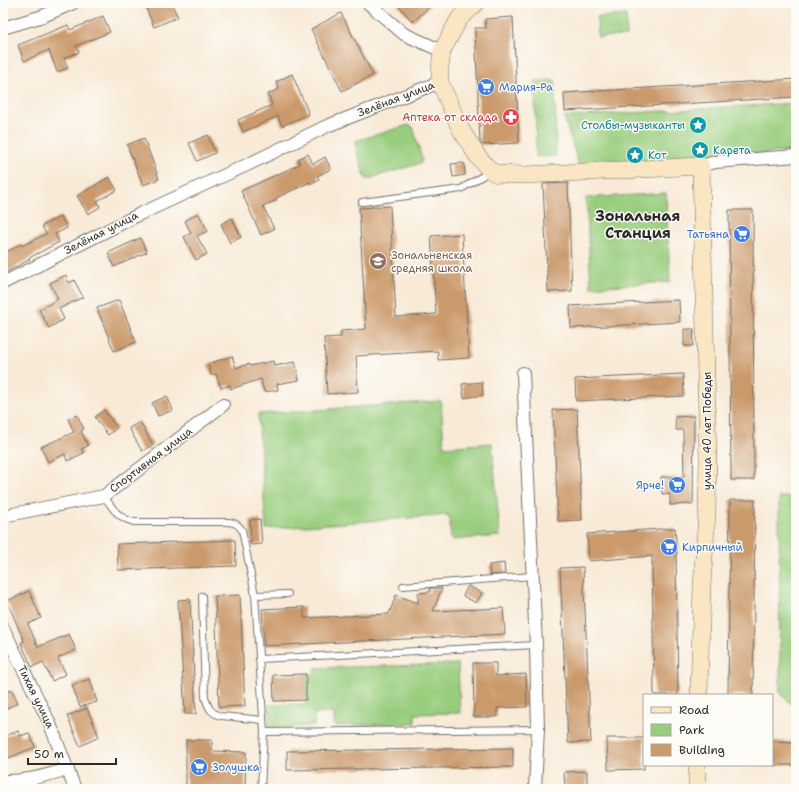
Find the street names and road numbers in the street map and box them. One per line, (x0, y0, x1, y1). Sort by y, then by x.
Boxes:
street label: Зелёная улица (355, 77, 437, 121)
street label: Зелёная улица (61, 208, 141, 258)
street label: улица 40 лет Победы (700, 372, 715, 490)
street label: Спортивная улица (107, 424, 196, 496)
street label: Тихая улица (14, 663, 58, 731)

